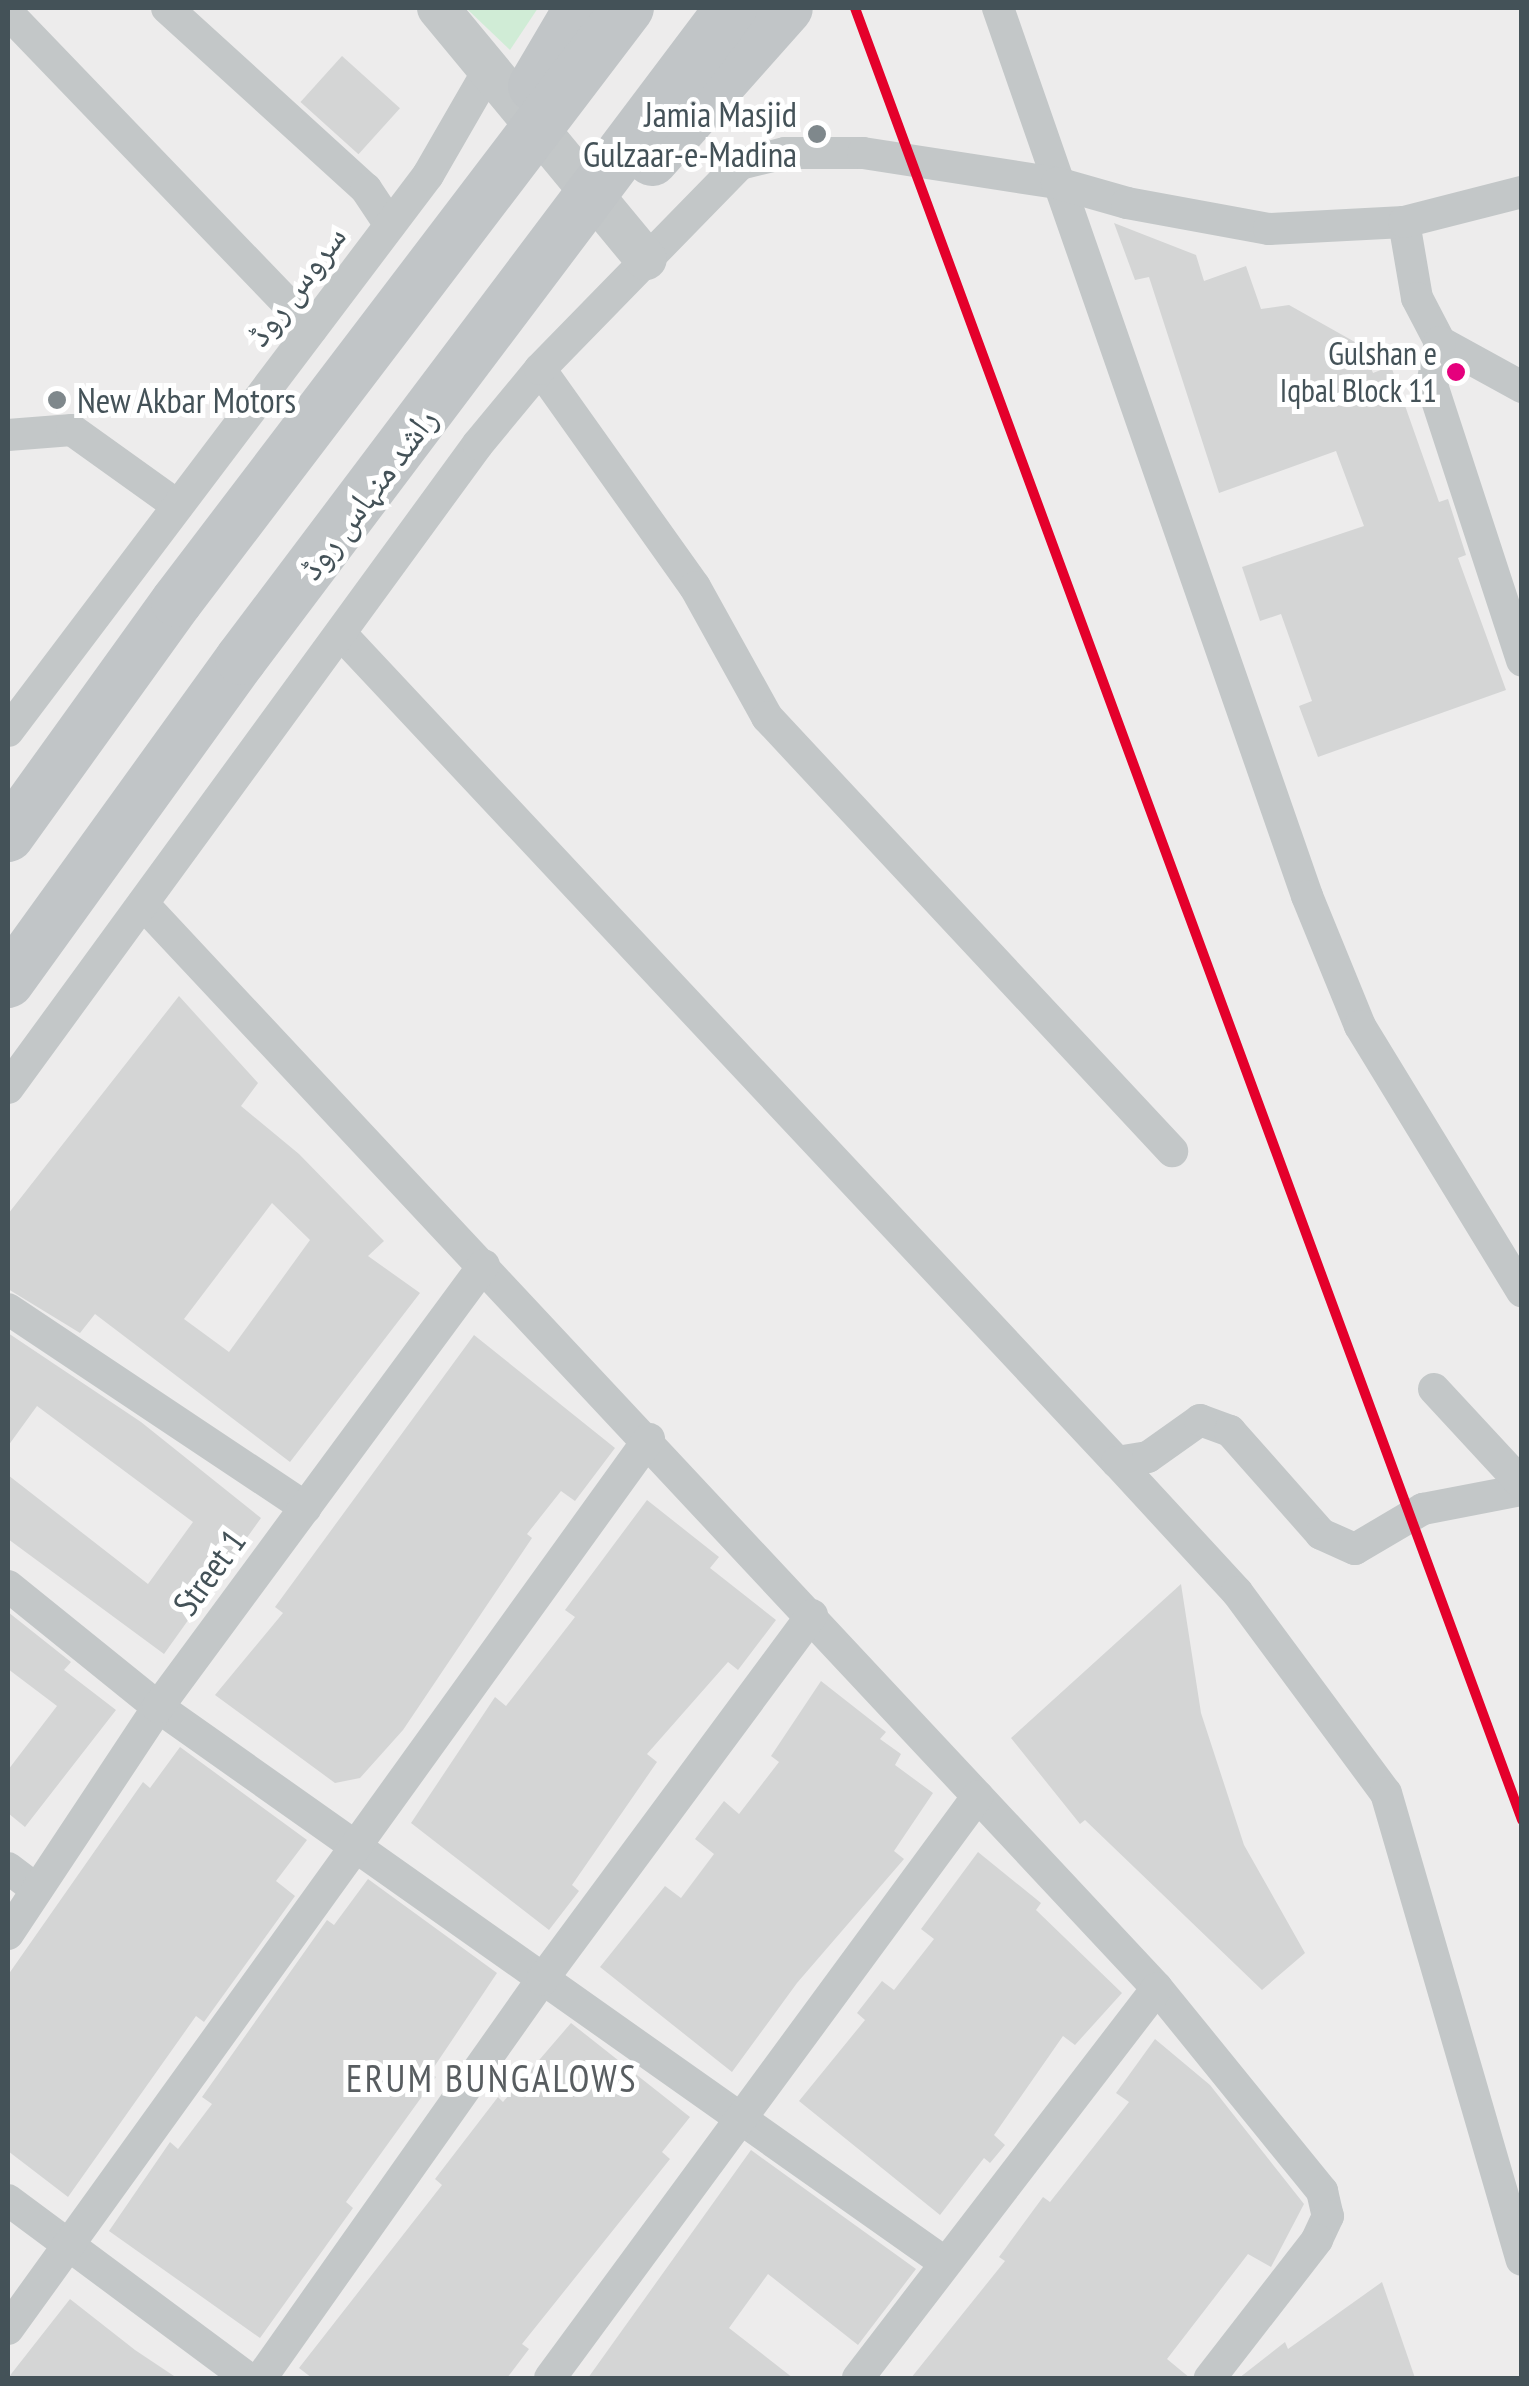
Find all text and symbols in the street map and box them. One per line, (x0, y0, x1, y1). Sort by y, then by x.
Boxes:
place label: Jamia Masjid Gulzaar-e-Madina (583, 93, 797, 175)
marker: Jamia Masjid Gulzaar-e-Madina (806, 123, 828, 145)
street label: سروس روڈ (236, 216, 354, 354)
place label: Gulshan e Iqbal Block 11 (1279, 335, 1437, 410)
marker: Gulshan e Iqbal Block 11 (1446, 362, 1466, 382)
place label: New Akbar Motors (77, 379, 298, 421)
marker: New Akbar Motors (46, 389, 68, 411)
street label: راشد منہاس روڈ (289, 399, 445, 587)
street label: Street 1 (164, 1521, 254, 1623)
district label: ERUM BUNGALOWS (346, 2055, 638, 2101)

